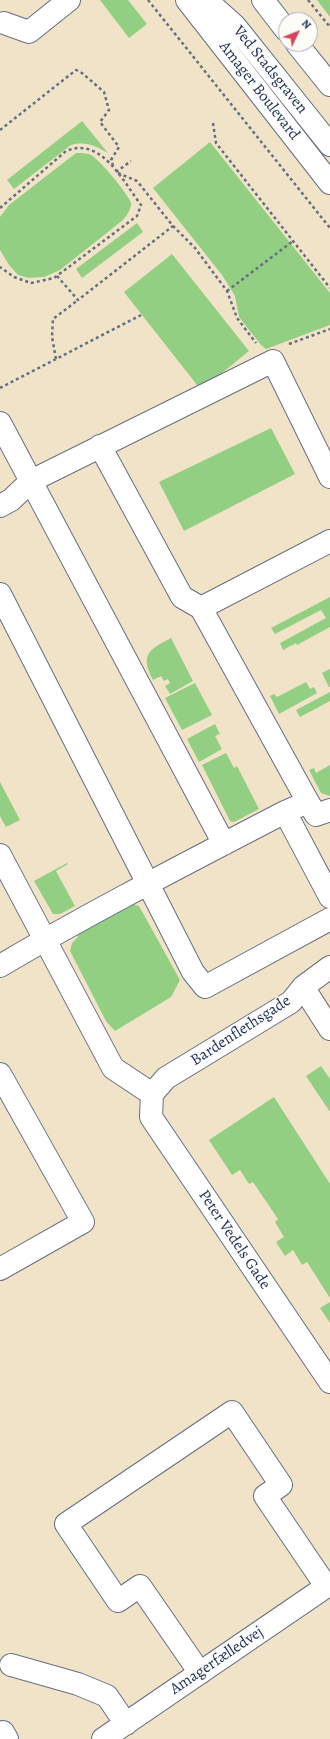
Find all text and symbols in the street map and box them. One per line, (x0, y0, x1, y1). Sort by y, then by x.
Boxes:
north arrow (278, 12, 318, 52)
text: N (298, 16, 315, 32)
street label: Ved Stadsgraven (229, 22, 311, 118)
street label: Amager Boulevard (214, 38, 304, 144)
street label: Bardenflethsgade (187, 992, 295, 1070)
street label: Peter Vedels Gade (194, 1187, 274, 1293)
street label: Amagerfælledvej (167, 1623, 267, 1699)

